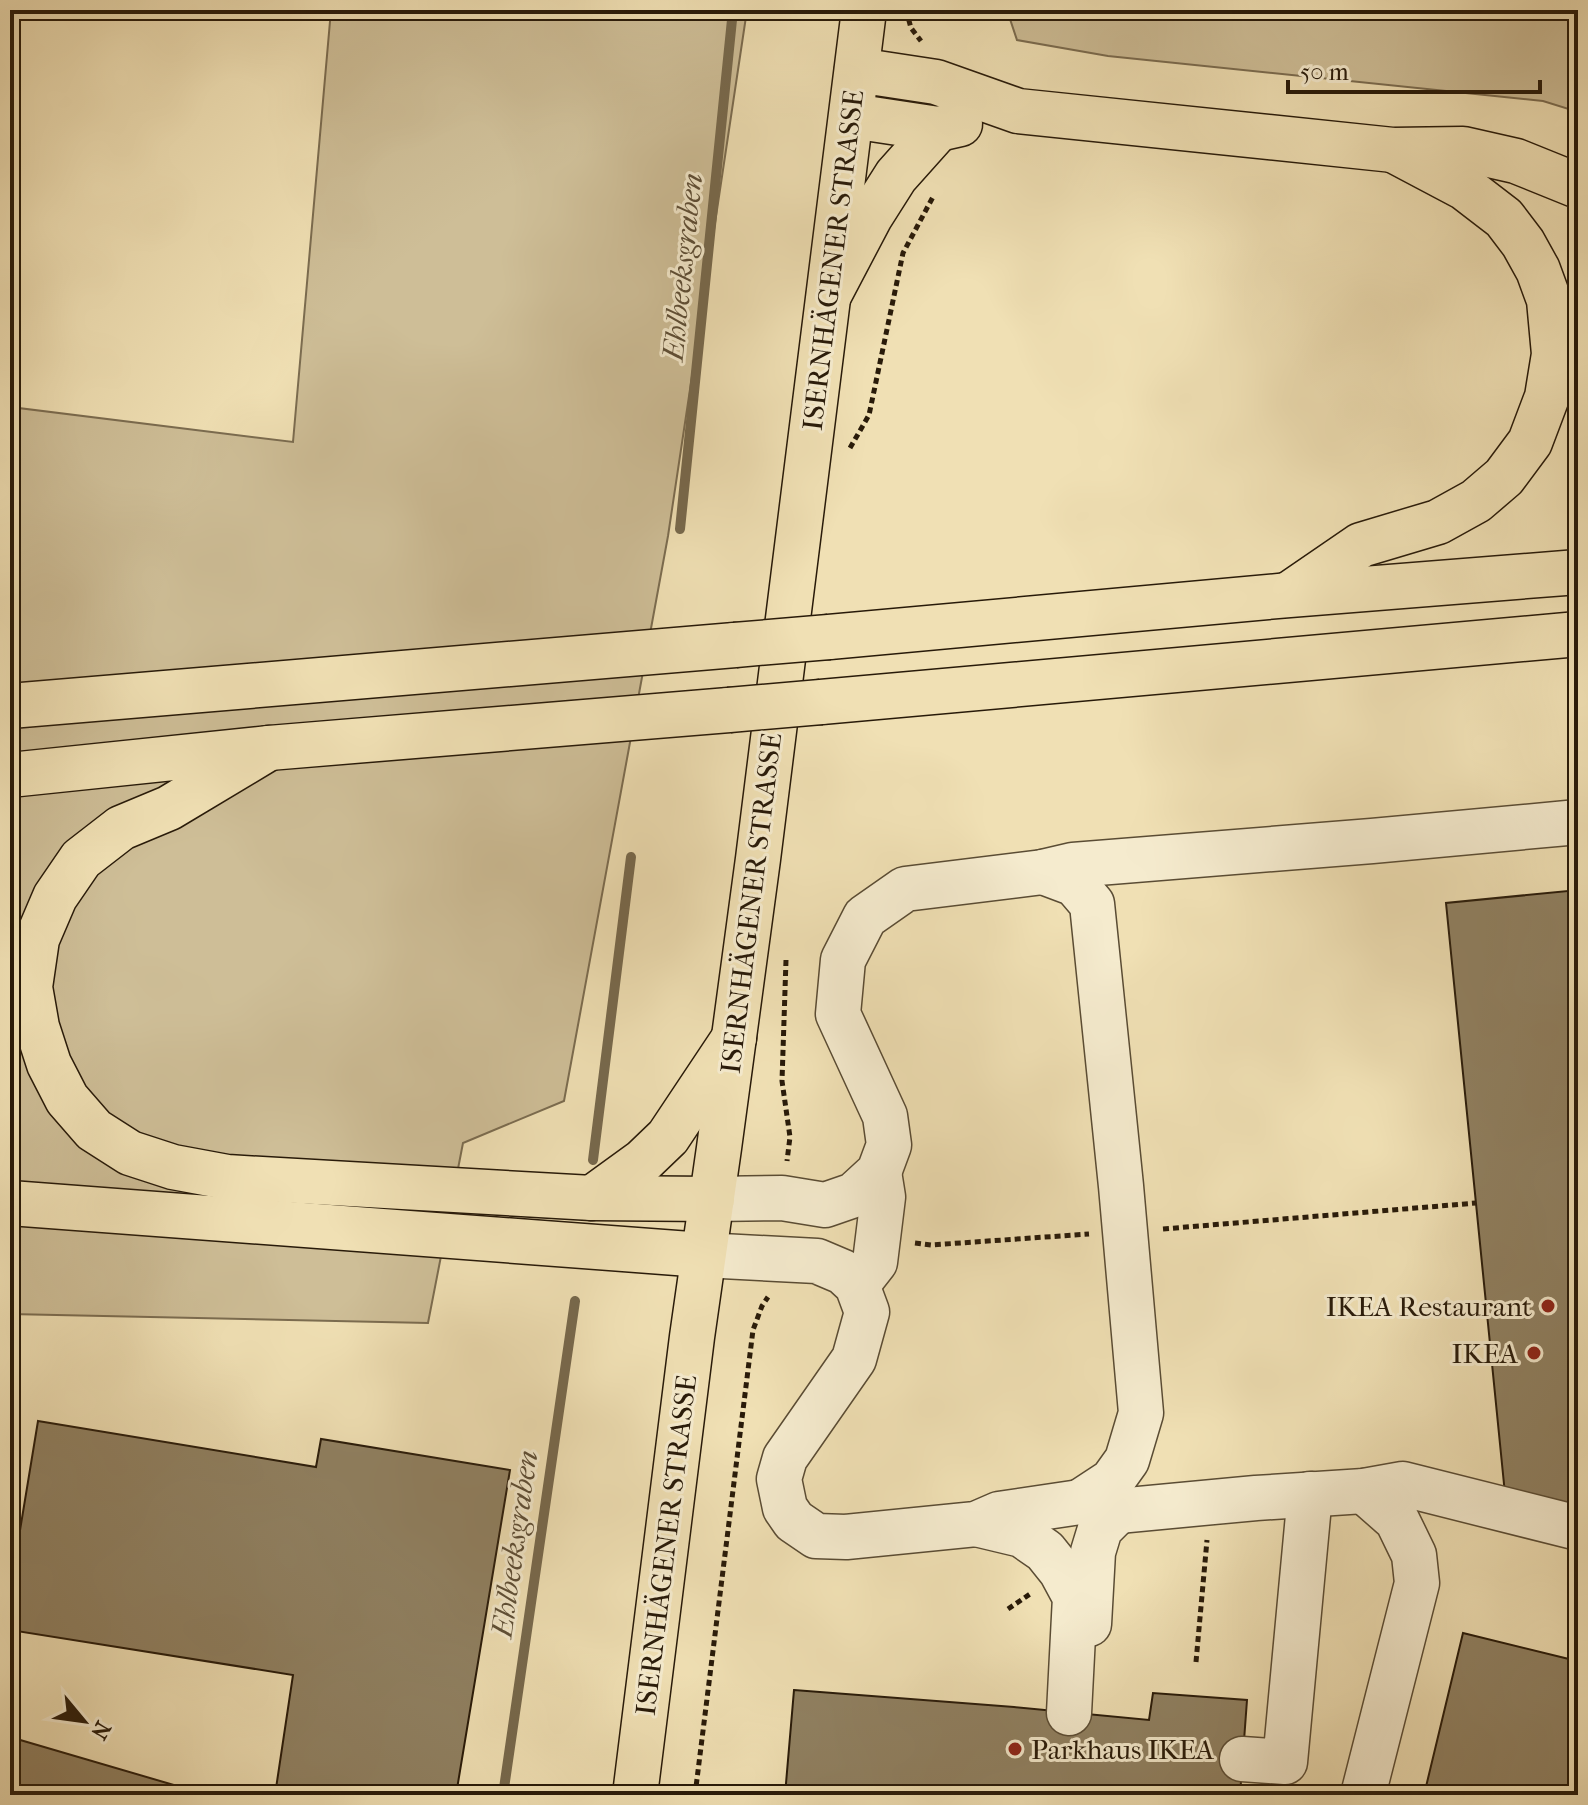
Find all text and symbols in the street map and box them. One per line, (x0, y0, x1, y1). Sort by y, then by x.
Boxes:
scale bar (1288, 44, 1540, 94)
text: 50 m (1300, 58, 1349, 86)
street label: ISERNHÄGENER STRASSE (796, 88, 870, 432)
water label: Ehlbeeksgraben (656, 171, 710, 365)
street label: ISERNHÄGENER STRASSE (714, 731, 788, 1075)
place label: IKEA Restaurant (1326, 1290, 1532, 1323)
marker: IKEA Restaurant (1539, 1297, 1557, 1315)
place label: IKEA (1451, 1337, 1519, 1370)
marker: IKEA (1525, 1344, 1543, 1362)
street label: ISERNHÄGENER STRASSE (629, 1373, 703, 1717)
water label: Ehlbeeksgraben (484, 1448, 545, 1642)
north arrow (44, 1681, 124, 1761)
text: N (85, 1717, 116, 1744)
place label: Parkhaus IKEA (1031, 1733, 1215, 1766)
marker: Parkhaus IKEA (1006, 1740, 1024, 1758)

